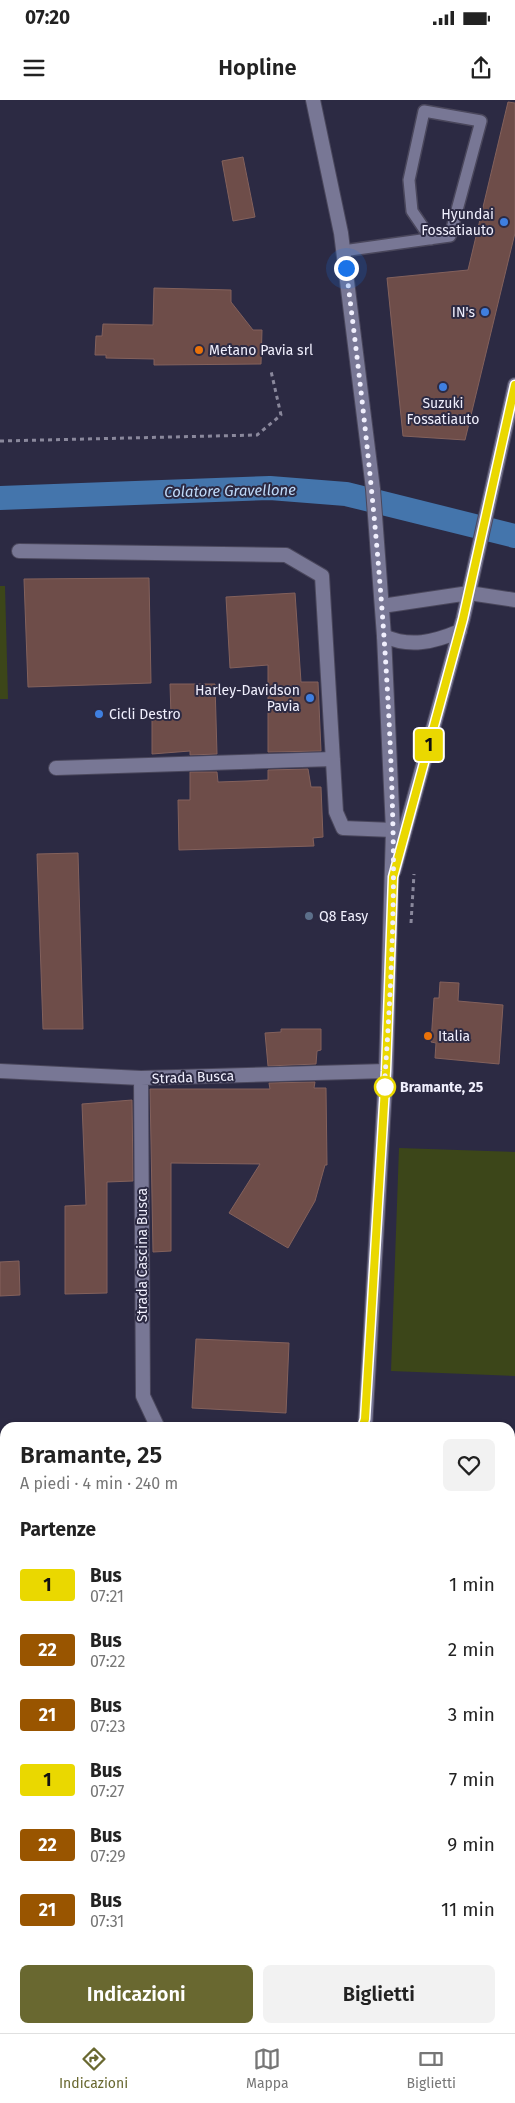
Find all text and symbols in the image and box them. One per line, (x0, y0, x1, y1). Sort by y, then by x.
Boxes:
text: 07:20 (25, 6, 70, 29)
icon: menu (20, 54, 48, 82)
text: Hopline (218, 54, 297, 81)
icon: share (467, 54, 495, 82)
place label: Hyundai Fossatiauto (421, 206, 494, 239)
marker: Hyundai Fossatiauto (498, 216, 510, 228)
your location (334, 256, 359, 281)
place label: IN's (452, 304, 475, 321)
marker: IN's (479, 306, 491, 318)
place label: Metano Pavia srl (209, 342, 313, 359)
marker: Metano Pavia srl (193, 344, 205, 356)
marker: Suzuki Fossatiauto (437, 381, 449, 393)
place label: Suzuki Fossatiauto (407, 395, 479, 428)
water label: Colatore Gravellone (164, 481, 296, 501)
place label: Harley-Davidson Pavia (195, 682, 300, 715)
marker: Harley-Davidson Pavia (304, 692, 316, 704)
place label: Cicli Destro (109, 706, 181, 723)
marker: Cicli Destro (93, 708, 105, 720)
line badge: 1 (413, 729, 445, 761)
text: 1 (425, 734, 433, 756)
place label: Q8 Easy (319, 908, 368, 925)
marker: Q8 Easy (303, 910, 315, 922)
place label: Italia (438, 1028, 470, 1045)
marker: Italia (422, 1030, 434, 1042)
street label: Strada Busca (152, 1068, 234, 1087)
marker: Bramante, 25 (374, 1076, 396, 1098)
place label: Bramante, 25 (400, 1079, 484, 1096)
street label: Strada Cascina Busca (134, 1188, 151, 1322)
button: heart (443, 1439, 495, 1491)
text: Bramante, 25 (20, 1441, 162, 1469)
text: A piedi · 4 min · 240 m (20, 1474, 178, 1493)
text: Partenze (20, 1518, 96, 1541)
text: Bus (90, 1564, 122, 1587)
text: 1 min (449, 1573, 495, 1596)
text: 1 (43, 1574, 52, 1596)
text: 07:21 (90, 1587, 124, 1606)
text: Bus (90, 1629, 122, 1652)
text: 2 min (448, 1638, 495, 1661)
text: 22 (38, 1639, 57, 1661)
text: 07:22 (90, 1652, 125, 1671)
text: Bus (90, 1694, 122, 1717)
text: 3 min (448, 1703, 495, 1726)
text: 21 (39, 1704, 56, 1726)
text: 07:23 (90, 1717, 125, 1736)
text: Bus (90, 1759, 122, 1782)
text: 7 min (449, 1768, 495, 1791)
text: 1 (43, 1769, 52, 1791)
text: 07:27 (90, 1782, 124, 1801)
text: Bus (90, 1824, 122, 1847)
text: 9 min (447, 1833, 495, 1856)
text: 22 (38, 1834, 57, 1856)
text: 07:29 (90, 1847, 126, 1866)
text: Bus (90, 1889, 122, 1912)
text: 11 min (441, 1898, 495, 1921)
text: 21 (39, 1899, 56, 1921)
text: 07:31 (90, 1912, 124, 1931)
button: Indicazioni (20, 1965, 253, 2023)
button: Biglietti (263, 1965, 495, 2023)
tab: Indicazioni (59, 2045, 128, 2092)
tab: Mappa (246, 2045, 289, 2092)
tab: Biglietti (407, 2045, 456, 2092)

